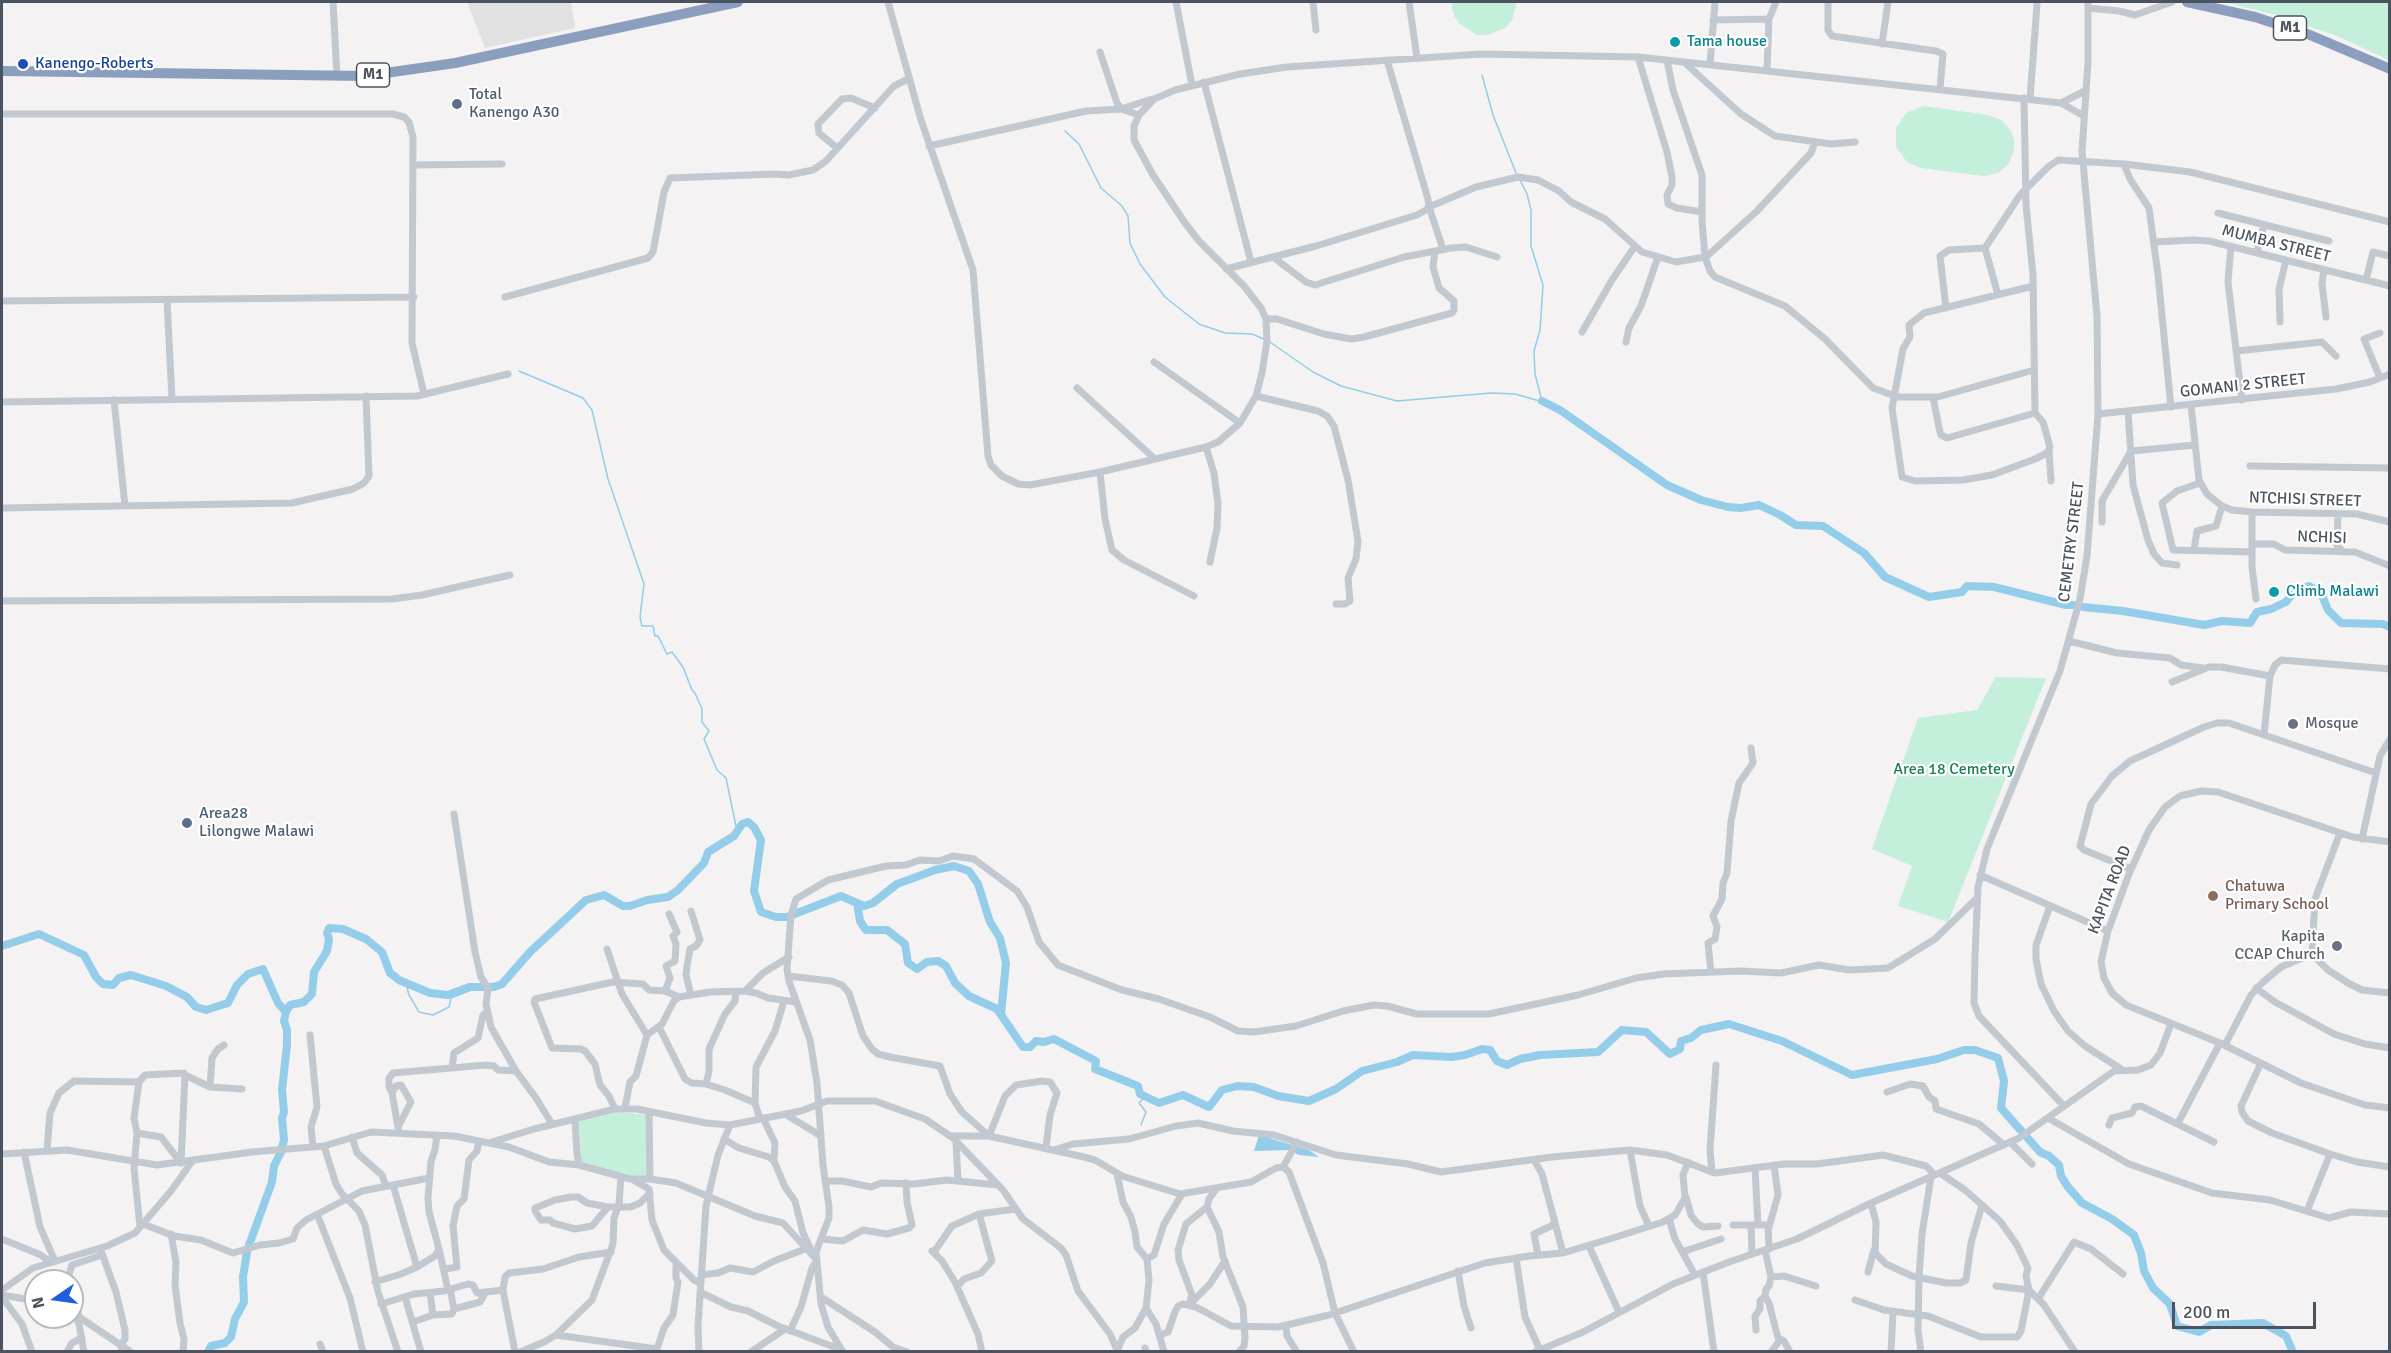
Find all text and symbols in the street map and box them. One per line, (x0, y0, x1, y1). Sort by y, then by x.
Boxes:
road number: M1 (2274, 16, 2306, 40)
place label: Tama house (1687, 32, 1767, 52)
marker: Tama house (1668, 35, 1682, 49)
place label: Kanengo-Roberts (35, 54, 153, 74)
marker: Kanengo-Roberts (16, 57, 30, 71)
road number: M1 (356, 63, 389, 87)
place label: Total Kanengo A30 (469, 85, 559, 123)
marker: Total Kanengo A30 (450, 97, 464, 111)
street label: MUMBA STREET (2220, 221, 2332, 267)
street label: GOMANI 2 STREET (2179, 370, 2307, 402)
street label: CEMETRY STREET (2055, 481, 2089, 603)
street label: NTCHISI STREET (2248, 488, 2362, 512)
street label: NCHISI (2297, 528, 2347, 548)
place label: Climb Malawi (2286, 582, 2379, 602)
marker: Climb Malawi (2267, 585, 2281, 599)
place label: Mosque (2305, 714, 2358, 734)
marker: Mosque (2286, 717, 2300, 731)
park label: Area 18 Cemetery (1893, 760, 2015, 780)
place label: Area28 Lilongwe Malawi (199, 804, 314, 842)
marker: Area28 Lilongwe Malawi (180, 816, 194, 830)
street label: KAPITA ROAD (2084, 843, 2136, 937)
place label: Chatuwa Primary School (2225, 877, 2329, 915)
marker: Chatuwa Primary School (2206, 889, 2220, 903)
place label: Kapita CCAP Church (2234, 927, 2325, 965)
marker: Kapita CCAP Church (2330, 939, 2344, 953)
north arrow (24, 1269, 84, 1329)
scale bar (2175, 1290, 2319, 1328)
text: N (27, 1295, 49, 1310)
text: 200 m (2183, 1301, 2230, 1323)

